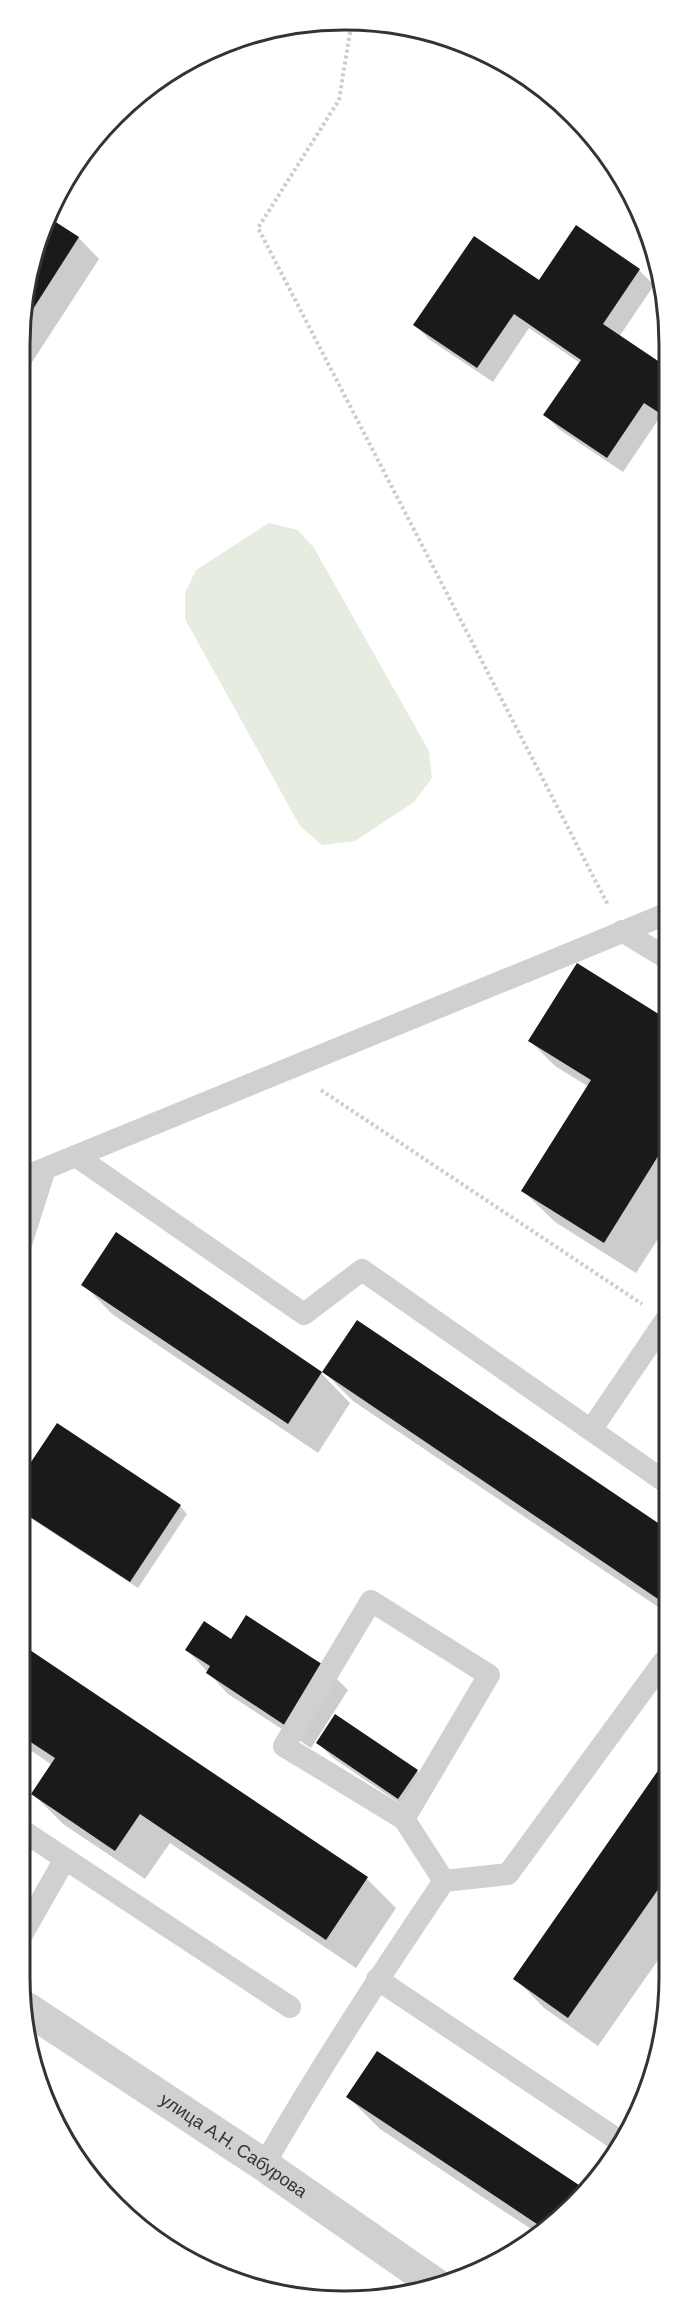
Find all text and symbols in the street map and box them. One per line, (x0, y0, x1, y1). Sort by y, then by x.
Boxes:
street label: улица А.Н. Сабурова (155, 2088, 313, 2204)

